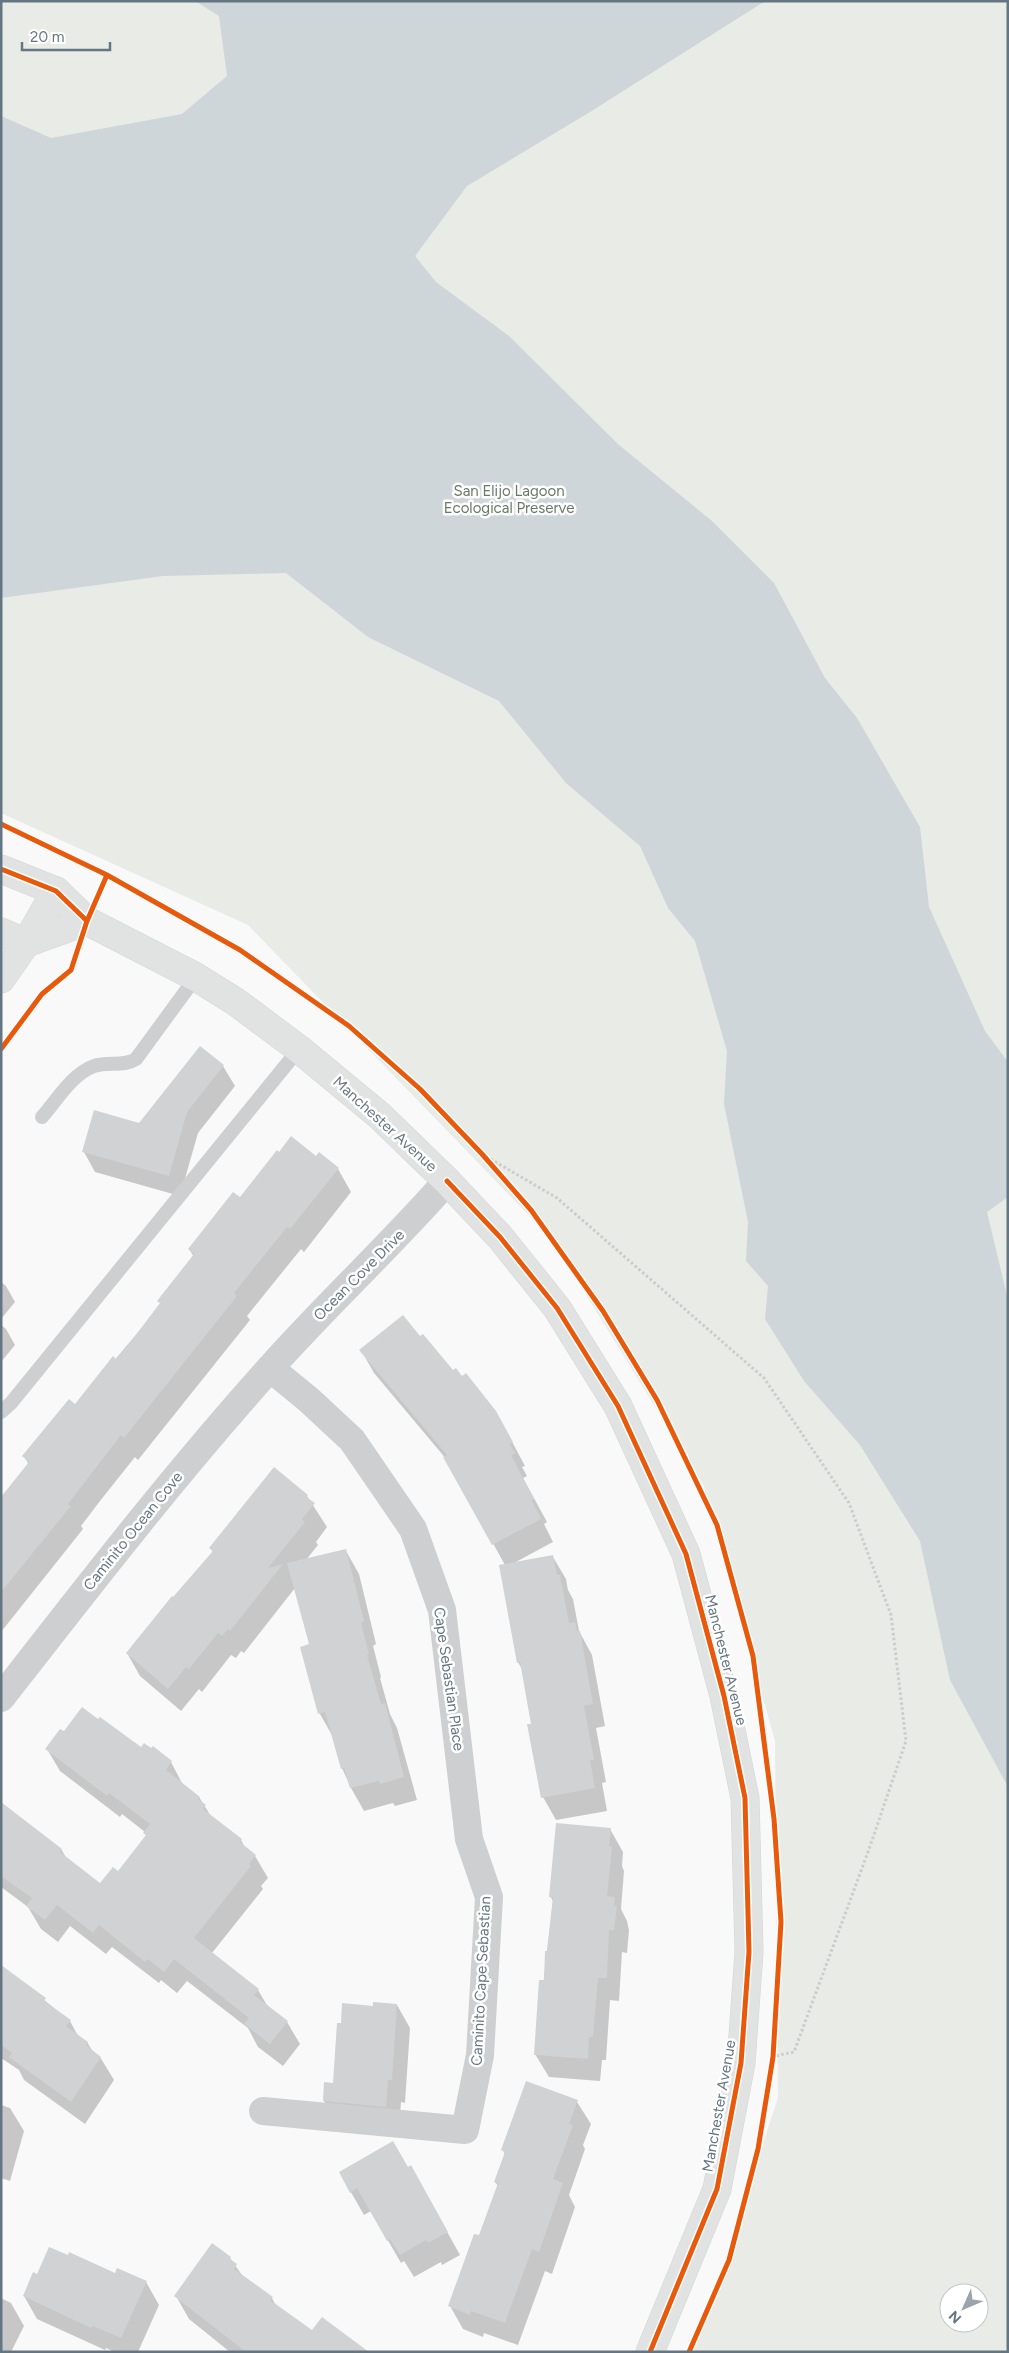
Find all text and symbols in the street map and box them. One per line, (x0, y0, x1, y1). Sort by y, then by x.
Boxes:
scale bar (22, 20, 110, 52)
text: 20 m (30, 28, 64, 46)
park label: San Elijo Lagoon Ecological Preserve (444, 482, 574, 517)
street label: Manchester Avenue (329, 1073, 441, 1175)
street label: Ocean Cove Drive (310, 1226, 408, 1324)
street label: Caminito Ocean Cove (80, 1468, 186, 1594)
street label: Manchester Avenue (701, 1593, 751, 1727)
street label: Cape Sebastian Place (430, 1606, 468, 1752)
street label: Caminito Cape Sebastian (468, 1896, 494, 2066)
street label: Manchester Avenue (699, 2039, 739, 2173)
north arrow (939, 2283, 989, 2333)
text: N (945, 2307, 965, 2327)

